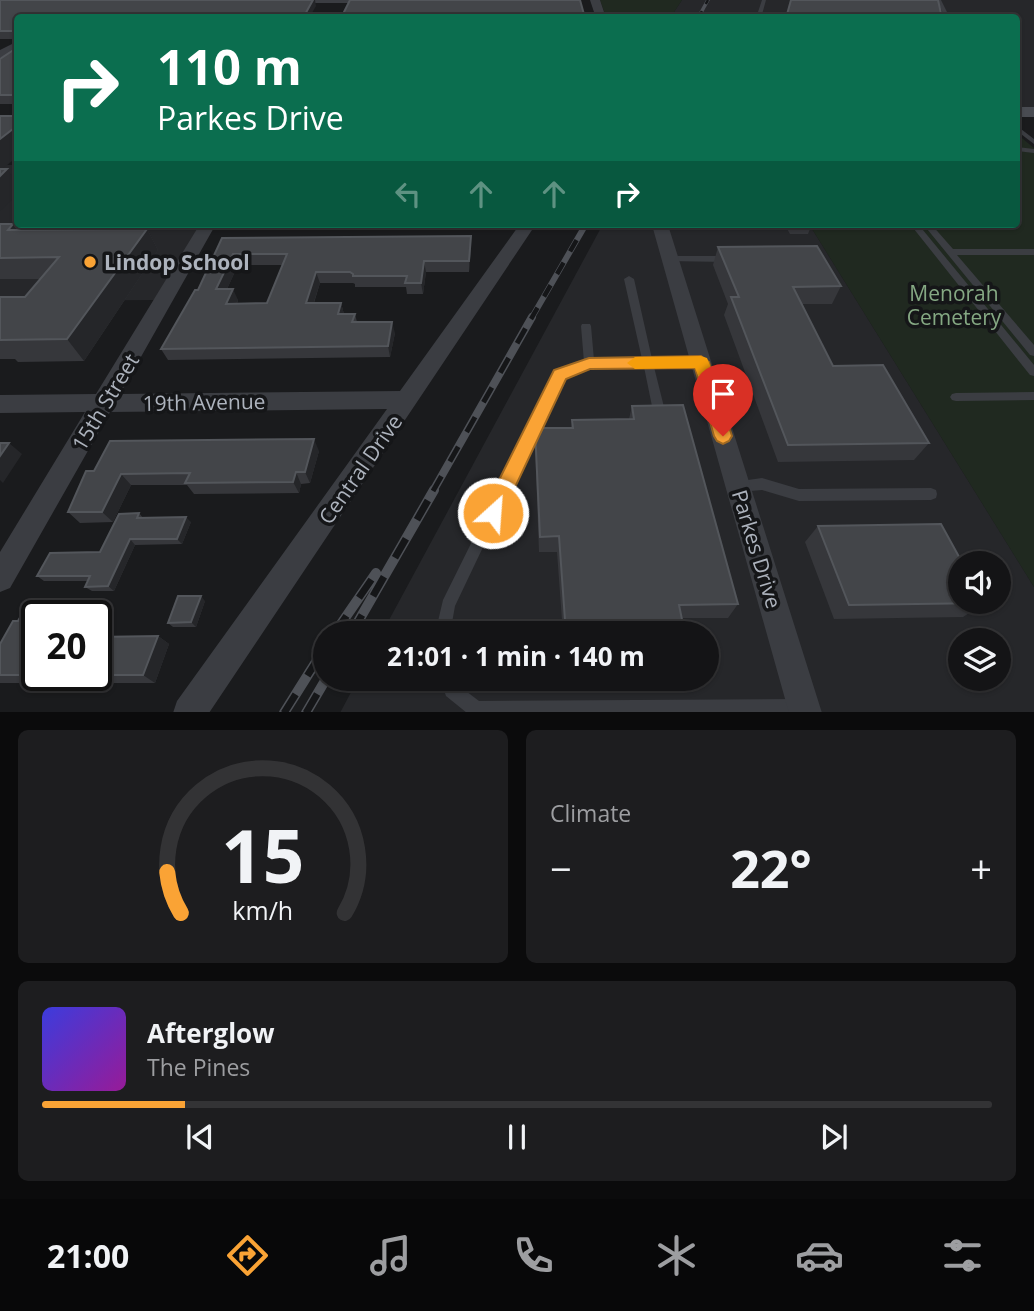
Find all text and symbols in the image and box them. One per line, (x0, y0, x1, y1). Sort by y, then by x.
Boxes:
text: 110 m (157, 33, 302, 99)
icon: right (42, 42, 133, 133)
text: Parkes Drive (157, 96, 344, 139)
icon: left (389, 175, 427, 213)
icon: ahead (462, 175, 500, 213)
icon: ahead (535, 175, 573, 213)
icon: right (608, 175, 646, 213)
place label: Lindop School (104, 248, 250, 276)
marker: Lindop School (82, 254, 98, 270)
park label: Menorah Cemetery (907, 279, 1002, 331)
street label: 15th Street (65, 348, 145, 456)
pin (693, 364, 753, 436)
icon: arrive (704, 375, 742, 413)
street label: 19th Avenue (142, 387, 266, 417)
street label: Central Drive (312, 409, 408, 529)
position arrow (456, 476, 530, 550)
street label: Parkes Drive (726, 486, 788, 612)
map controls (948, 551, 1011, 691)
button: sound (948, 551, 1011, 614)
speed limit sign: 20 (21, 600, 112, 691)
button: layers (948, 628, 1011, 691)
text: 21:01 · 1 min · 140 m (387, 638, 645, 674)
text: Climate (550, 797, 631, 829)
text: 15 (221, 805, 305, 904)
text: 22° (730, 832, 812, 903)
text: − (550, 842, 572, 894)
text: + (970, 842, 992, 894)
text: km/h (233, 892, 293, 926)
text: Afterglow (147, 1015, 274, 1051)
text: The Pines (147, 1051, 250, 1083)
icon: previous (181, 1118, 219, 1156)
icon: pause (498, 1118, 536, 1156)
icon: next (815, 1118, 853, 1156)
icon: directions (223, 1231, 272, 1280)
icon: music (366, 1231, 415, 1280)
icon: phone (509, 1231, 558, 1280)
icon: climate (652, 1231, 701, 1280)
icon: car (795, 1231, 844, 1280)
icon: filters (938, 1231, 987, 1280)
text: 21:00 (47, 1234, 129, 1277)

